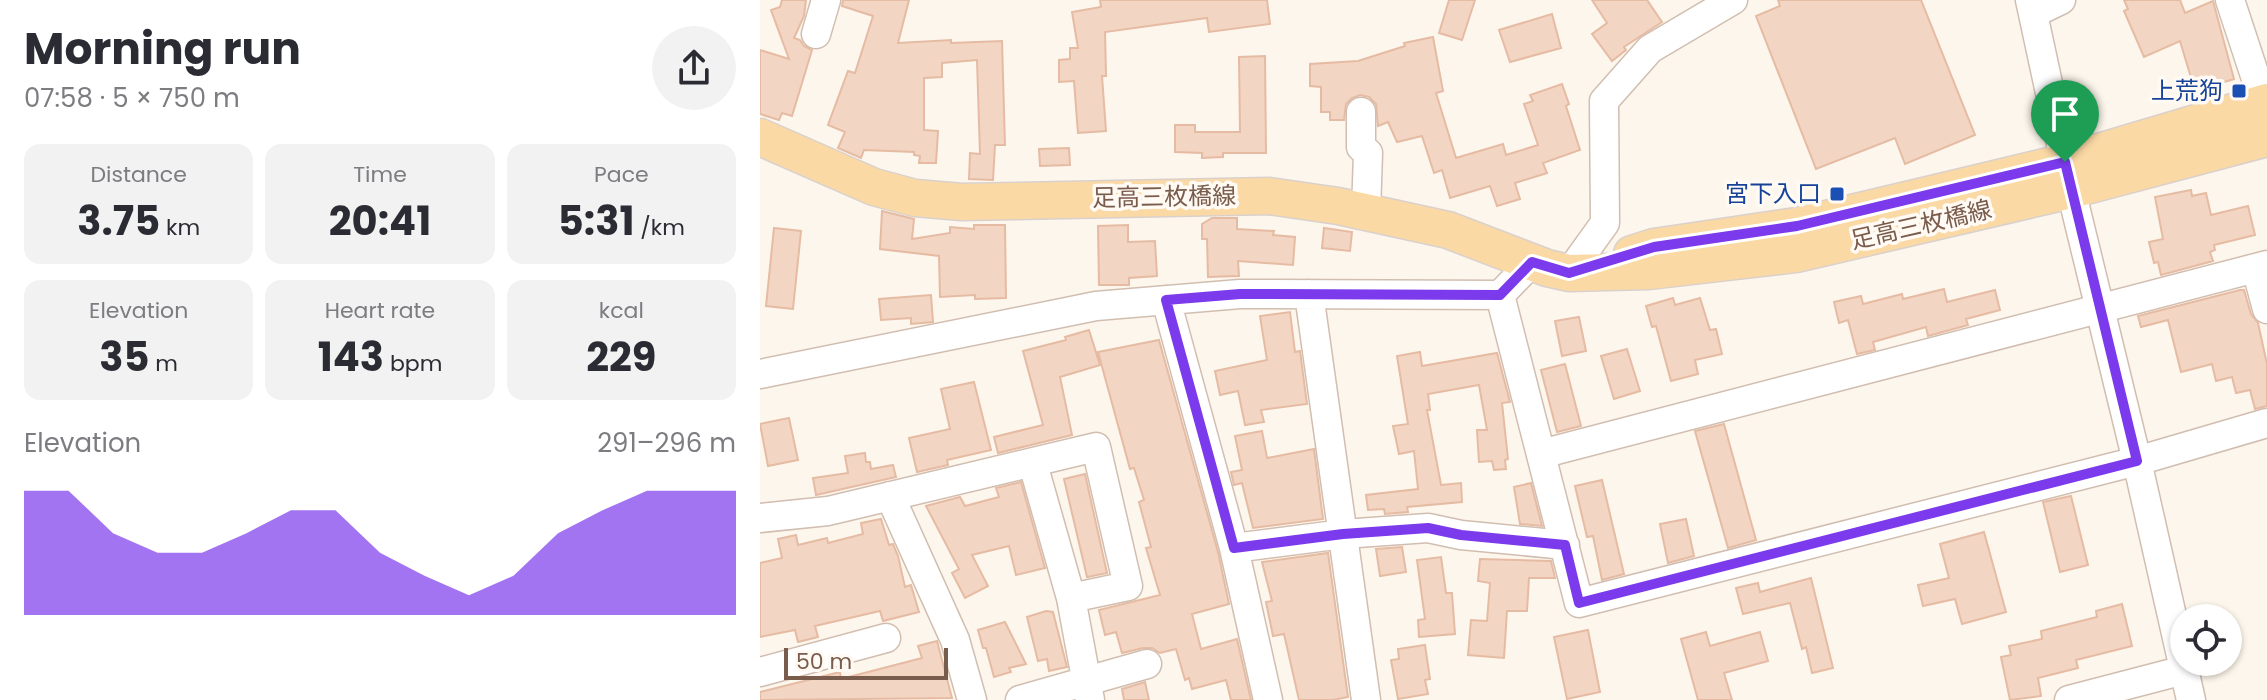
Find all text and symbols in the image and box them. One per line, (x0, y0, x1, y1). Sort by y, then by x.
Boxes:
text: Morning run (24, 18, 301, 79)
button: share (652, 26, 736, 110)
place label: 上荒狗 (2151, 74, 2223, 107)
text: 07:58 · 5 × 750 m (24, 80, 240, 116)
pin (2031, 80, 2099, 162)
marker: 上荒狗 (2230, 82, 2248, 100)
icon: arrive (2043, 92, 2087, 136)
text: Distance (90, 159, 187, 190)
text: Time (353, 159, 407, 190)
text: Pace (594, 159, 649, 190)
place label: 宮下入口 (1725, 177, 1821, 210)
street label: 足高三枚橋線 (1092, 179, 1236, 214)
marker: 宮下入口 (1828, 185, 1846, 203)
street label: 足高三枚橋線 (1847, 192, 1995, 257)
text: 3.75 (77, 193, 160, 249)
text: 20:41 (329, 193, 431, 249)
text: 5:31 (558, 193, 634, 249)
text: km (160, 212, 200, 243)
text: /km (634, 212, 685, 243)
text: Elevation (89, 295, 188, 326)
text: Heart rate (325, 295, 435, 326)
text: kcal (599, 295, 644, 326)
text: 35 (99, 329, 149, 385)
text: 143 (318, 329, 384, 385)
text: 229 (586, 329, 656, 385)
text: m (149, 348, 178, 379)
text: bpm (384, 348, 442, 379)
text: Elevation (24, 425, 141, 461)
text: 291–296 m (597, 425, 736, 461)
map controls (2170, 604, 2242, 676)
button: locate (2170, 604, 2242, 676)
scale bar (784, 644, 948, 680)
text: 50 m (796, 646, 852, 677)

